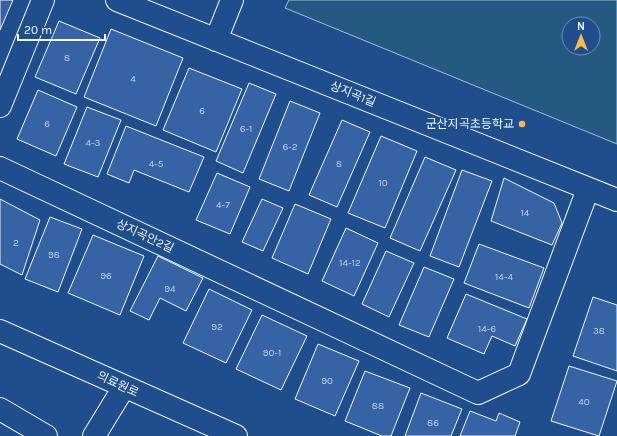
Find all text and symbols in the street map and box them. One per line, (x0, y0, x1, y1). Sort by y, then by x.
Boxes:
scale bar (18, 16, 105, 42)
north arrow (561, 16, 601, 56)
text: N (577, 20, 585, 33)
text: 20 m (24, 23, 52, 37)
house number: 8 (64, 52, 70, 64)
house number: 4 (130, 73, 136, 85)
street label: 상지곡1길 (328, 78, 378, 110)
house number: 6 (199, 105, 205, 117)
place label: 군산지곡초등학교 (426, 117, 514, 131)
house number: 6 (44, 118, 50, 130)
marker: 군산지곡초등학교 (517, 119, 527, 129)
house number: 6-1 (240, 123, 252, 135)
house number: 4-3 (86, 137, 101, 149)
house number: 6-2 (282, 141, 298, 153)
house number: 4-5 (149, 158, 164, 170)
house number: 8 (336, 158, 342, 170)
house number: 10 (378, 177, 388, 189)
house number: 4-7 (216, 199, 230, 211)
house number: 14 (521, 207, 530, 219)
street label: 상지곡안2길 (114, 217, 176, 255)
house number: 2 (13, 237, 19, 249)
house number: 98 (48, 249, 60, 261)
house number: 14-12 (339, 257, 361, 269)
house number: 96 (100, 270, 112, 282)
house number: 14-4 (495, 271, 513, 283)
house number: 94 (164, 283, 176, 295)
house number: 92 (211, 321, 223, 333)
house number: 14-6 (478, 323, 496, 335)
house number: 38 (593, 325, 605, 337)
house number: 90-1 (263, 347, 281, 359)
street label: 의료원로 (95, 368, 141, 400)
house number: 90 (321, 375, 333, 387)
house number: 40 (578, 396, 590, 408)
house number: 88 (372, 400, 384, 412)
house number: 86 (427, 417, 439, 429)

